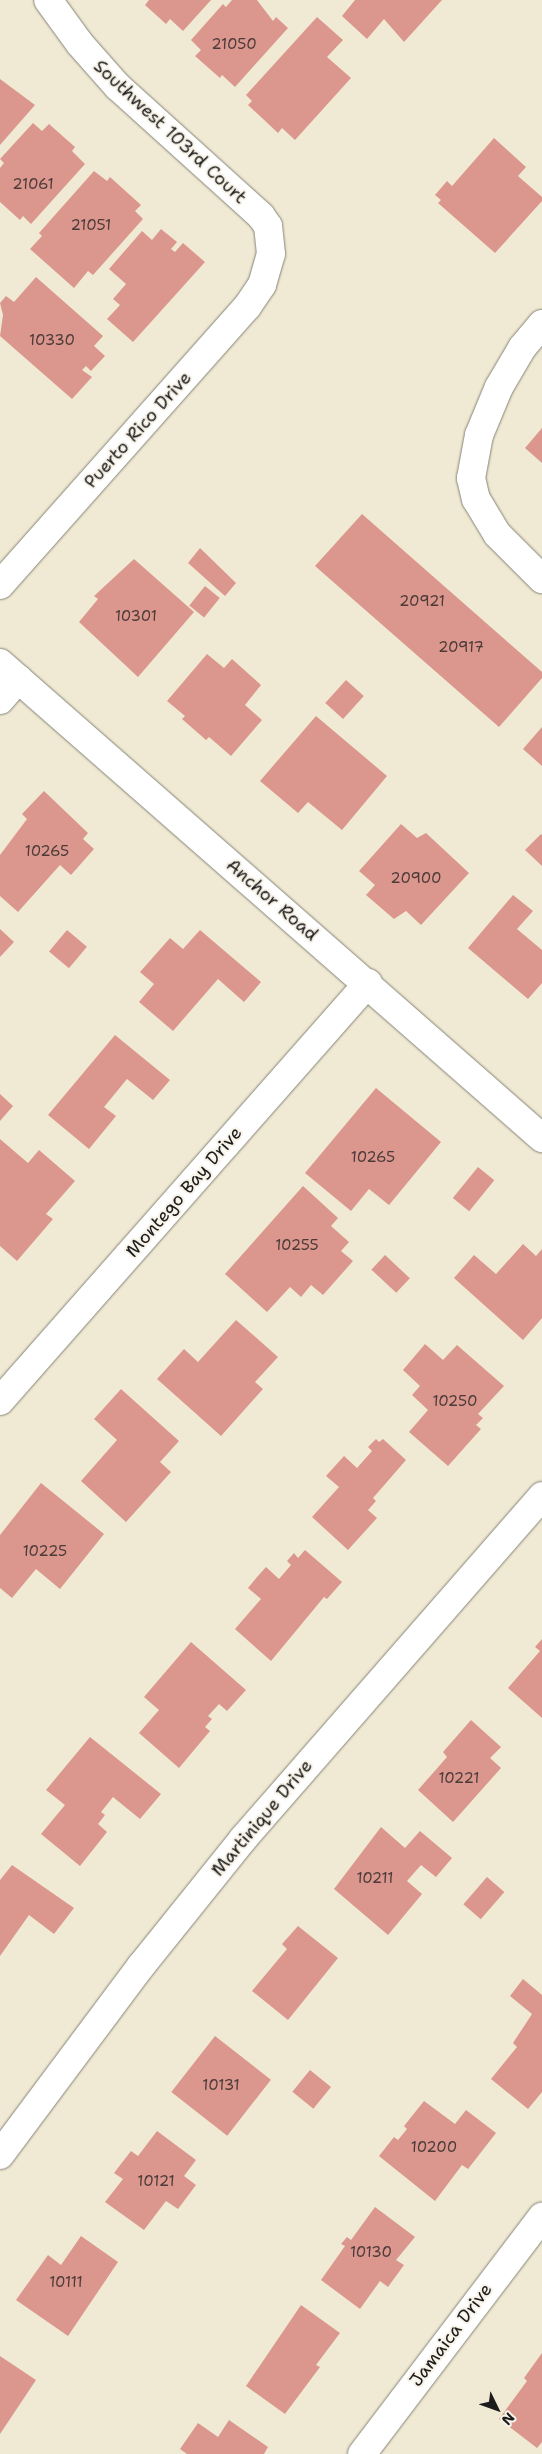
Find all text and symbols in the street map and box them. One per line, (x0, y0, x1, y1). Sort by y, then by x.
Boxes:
house number: 21050 (211, 36, 257, 54)
street label: Southwest 103rd Court (89, 56, 251, 208)
house number: 21061 (12, 176, 54, 194)
house number: 21051 (71, 217, 111, 235)
house number: 10330 (29, 332, 75, 350)
street label: Puerto Rico Drive (80, 367, 196, 493)
house number: 20921 (399, 593, 445, 611)
house number: 10301 (115, 608, 157, 626)
house number: 20917 (438, 639, 484, 657)
house number: 10265 (25, 843, 69, 861)
street label: Anchor Road (222, 854, 322, 946)
house number: 20900 (390, 870, 442, 888)
street label: Montego Bay Drive (121, 1122, 247, 1262)
house number: 10265 (351, 1149, 395, 1167)
house number: 10255 (275, 1237, 319, 1255)
house number: 10250 (432, 1393, 478, 1411)
house number: 10225 (23, 1543, 67, 1561)
street label: Martinique Drive (207, 1755, 317, 1881)
house number: 10221 (438, 1770, 480, 1788)
house number: 10211 (356, 1870, 394, 1888)
house number: 10131 (202, 2077, 240, 2095)
house number: 10200 (411, 2139, 457, 2157)
house number: 10121 (137, 2173, 175, 2191)
house number: 10130 (350, 2244, 392, 2262)
house number: 10111 (49, 2274, 83, 2292)
street label: Jamaica Drive (405, 2279, 497, 2391)
north arrow (472, 2384, 522, 2434)
text: N (498, 2409, 519, 2429)

